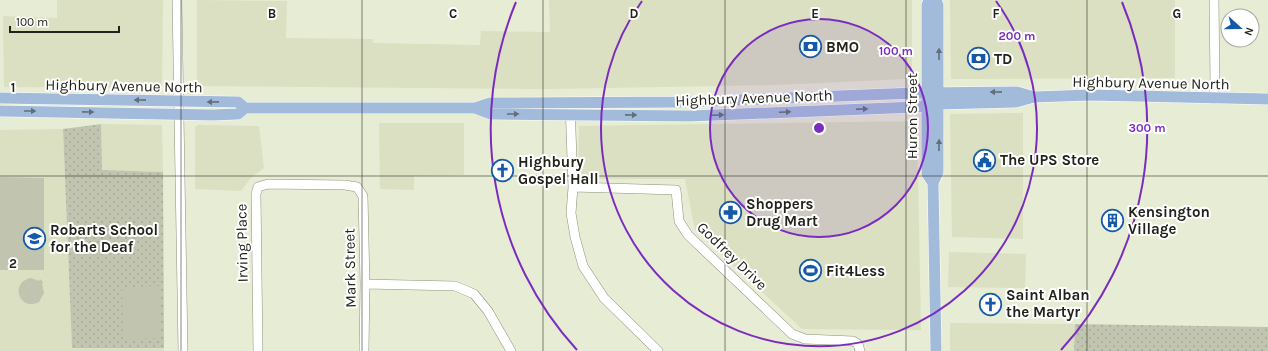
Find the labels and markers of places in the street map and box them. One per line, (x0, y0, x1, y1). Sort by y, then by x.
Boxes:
bank icon: BMO (797, 34, 823, 60)
place label: BMO (826, 38, 859, 56)
bank icon: TD (966, 46, 992, 72)
place label: TD (994, 50, 1012, 68)
centre of rings (812, 121, 826, 135)
public building icon: The UPS Store (971, 147, 997, 173)
place label: The UPS Store (1000, 151, 1099, 169)
place label: Highbury Gospel Hall (518, 153, 599, 188)
church icon: Highbury Gospel Hall (490, 158, 516, 184)
place label: Shoppers Drug Mart (746, 195, 818, 230)
pharmacy icon: Shoppers Drug Mart (717, 200, 743, 226)
place label: Kensington Village (1128, 203, 1210, 238)
building icon: Kensington Village (1099, 208, 1125, 234)
place label: Robarts School for the Deaf (50, 221, 158, 256)
school or university icon: Robarts School for the Deaf (21, 226, 47, 252)
sports icon: Fit4Less (798, 258, 824, 284)
place label: Fit4Less (826, 262, 885, 280)
place label: Saint Alban the Martyr (1006, 286, 1090, 321)
church icon: Saint Alban the Martyr (977, 291, 1003, 317)

